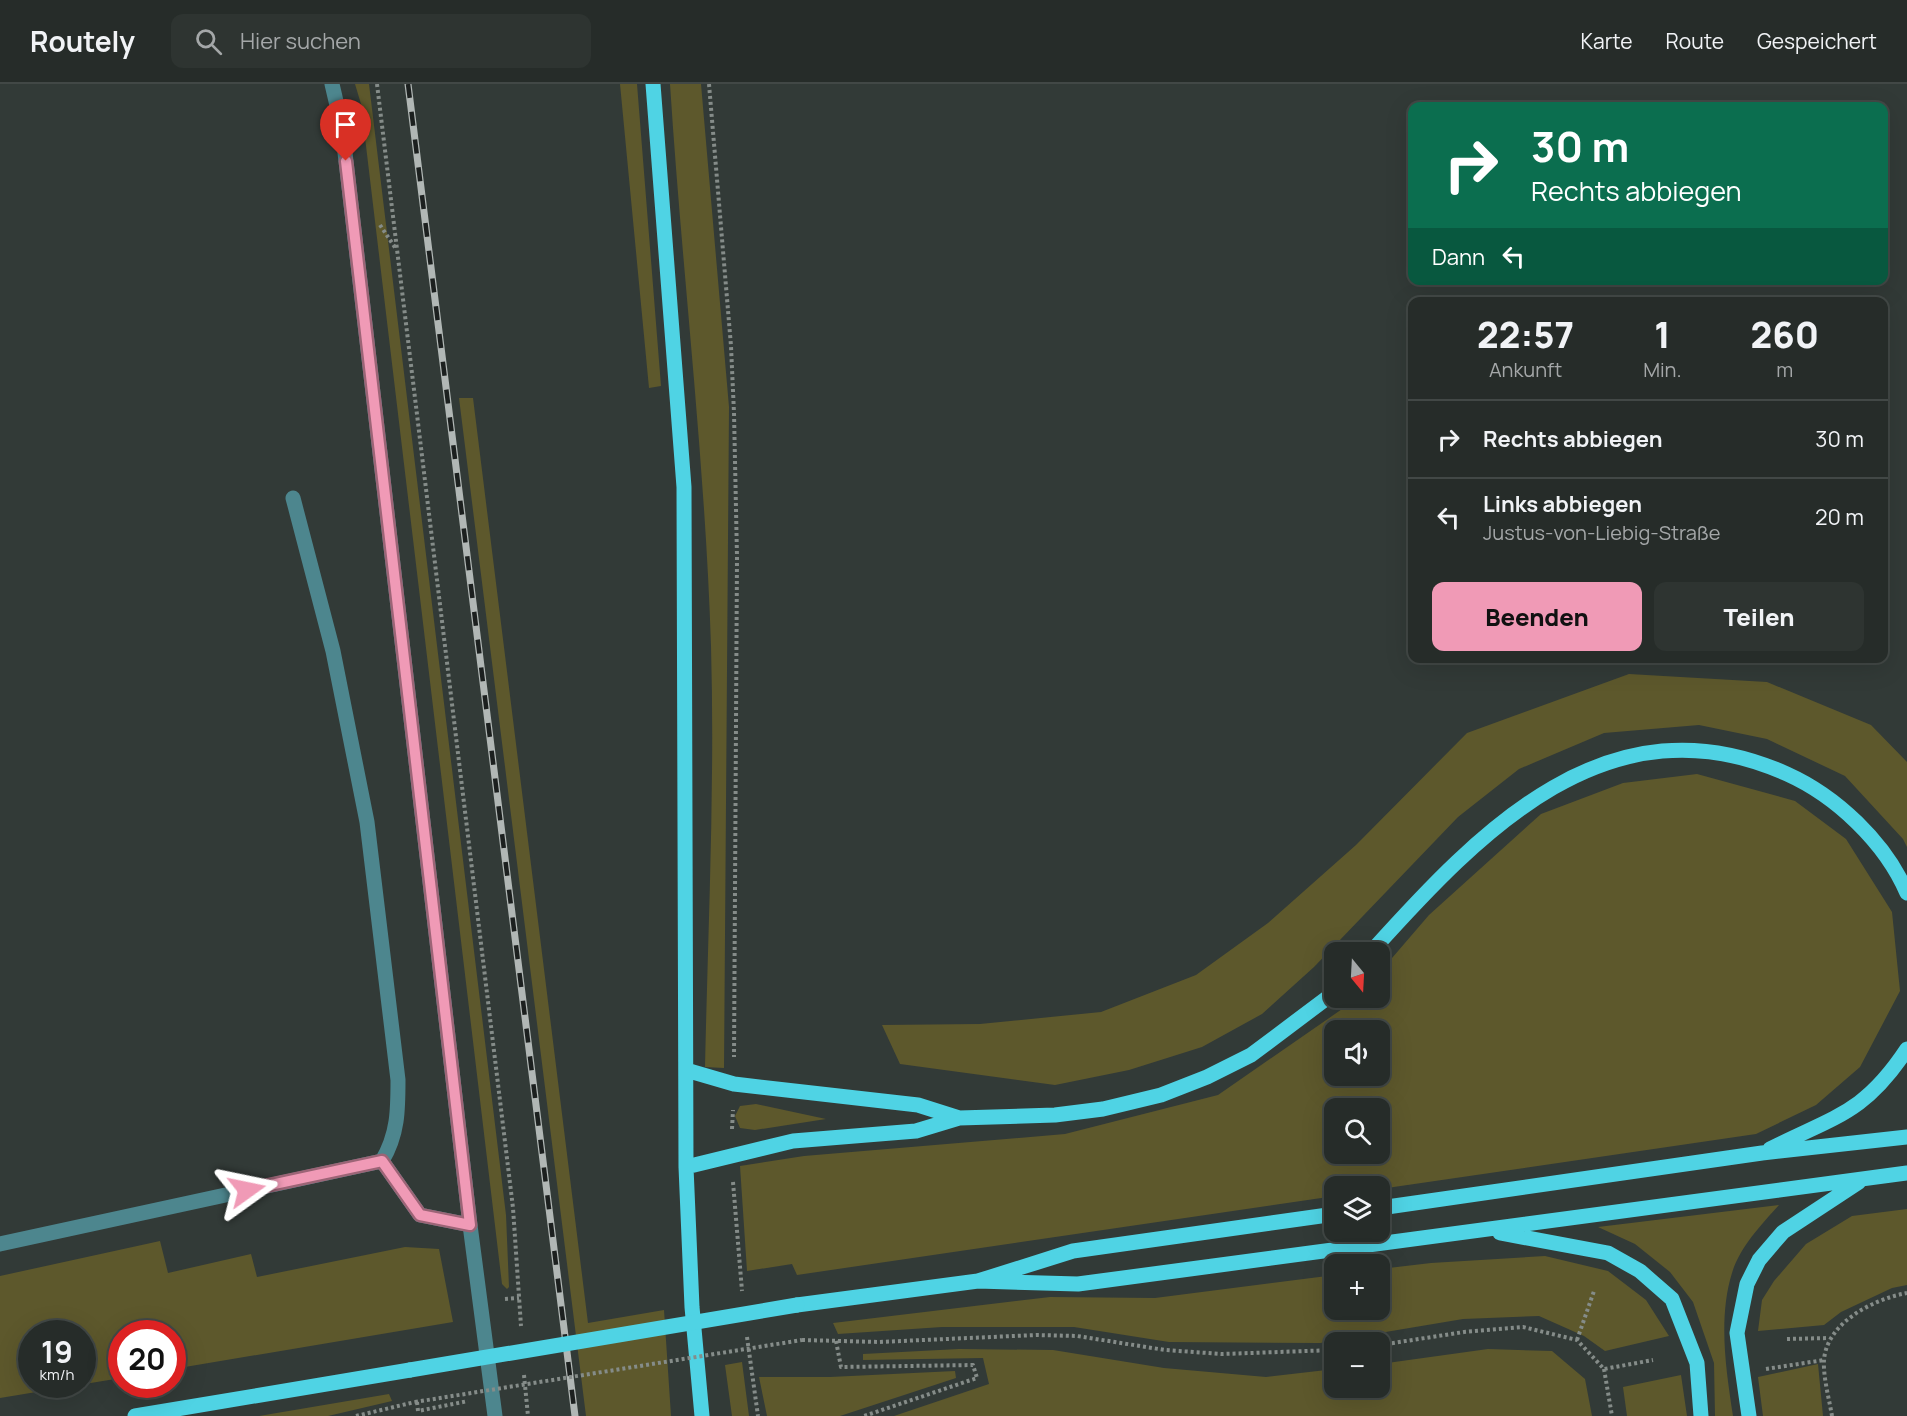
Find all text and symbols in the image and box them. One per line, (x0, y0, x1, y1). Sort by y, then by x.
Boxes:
search box (171, 14, 591, 68)
text: Routely (30, 22, 135, 60)
icon: search (192, 25, 225, 58)
text: Hier suchen (240, 26, 361, 56)
text: Karte (1581, 27, 1633, 55)
text: Route (1666, 27, 1724, 55)
text: Gespeichert (1757, 27, 1877, 55)
pin (320, 99, 371, 161)
icon: arrive (329, 108, 362, 141)
text: 30 m (1531, 117, 1629, 175)
icon: right (1432, 126, 1510, 204)
text: Rechts abbiegen (1531, 172, 1742, 209)
icon: left (1497, 240, 1530, 273)
text: Dann (1432, 242, 1485, 272)
text: 22:57 (1477, 310, 1574, 359)
text: 1 (1654, 310, 1671, 359)
text: 260 (1751, 310, 1819, 359)
text: Ankunft (1489, 356, 1562, 383)
text: Min. (1643, 356, 1682, 383)
text: m (1776, 356, 1793, 383)
icon: right (1432, 423, 1465, 456)
text: Rechts abbiegen (1483, 424, 1662, 454)
text: 30 m (1815, 424, 1864, 454)
text: Links abbiegen (1483, 489, 1642, 519)
icon: left (1432, 501, 1465, 534)
text: 20 m (1815, 502, 1864, 532)
text: Justus-von-Liebig-Straße (1483, 519, 1721, 546)
button: Beenden (1432, 582, 1642, 651)
button: Teilen (1654, 582, 1864, 651)
north arrow (1324, 942, 1390, 1008)
map controls (1324, 942, 1390, 1398)
button: sound (1324, 1020, 1390, 1086)
button: search (1324, 1098, 1390, 1164)
position arrow (215, 1158, 279, 1222)
button: layers (1324, 1176, 1390, 1242)
button: + (1324, 1254, 1390, 1320)
speed limit sign: 20 (108, 1320, 186, 1398)
text: 19 (41, 1331, 73, 1372)
button: − (1324, 1332, 1390, 1398)
text: km/h (40, 1364, 74, 1385)

